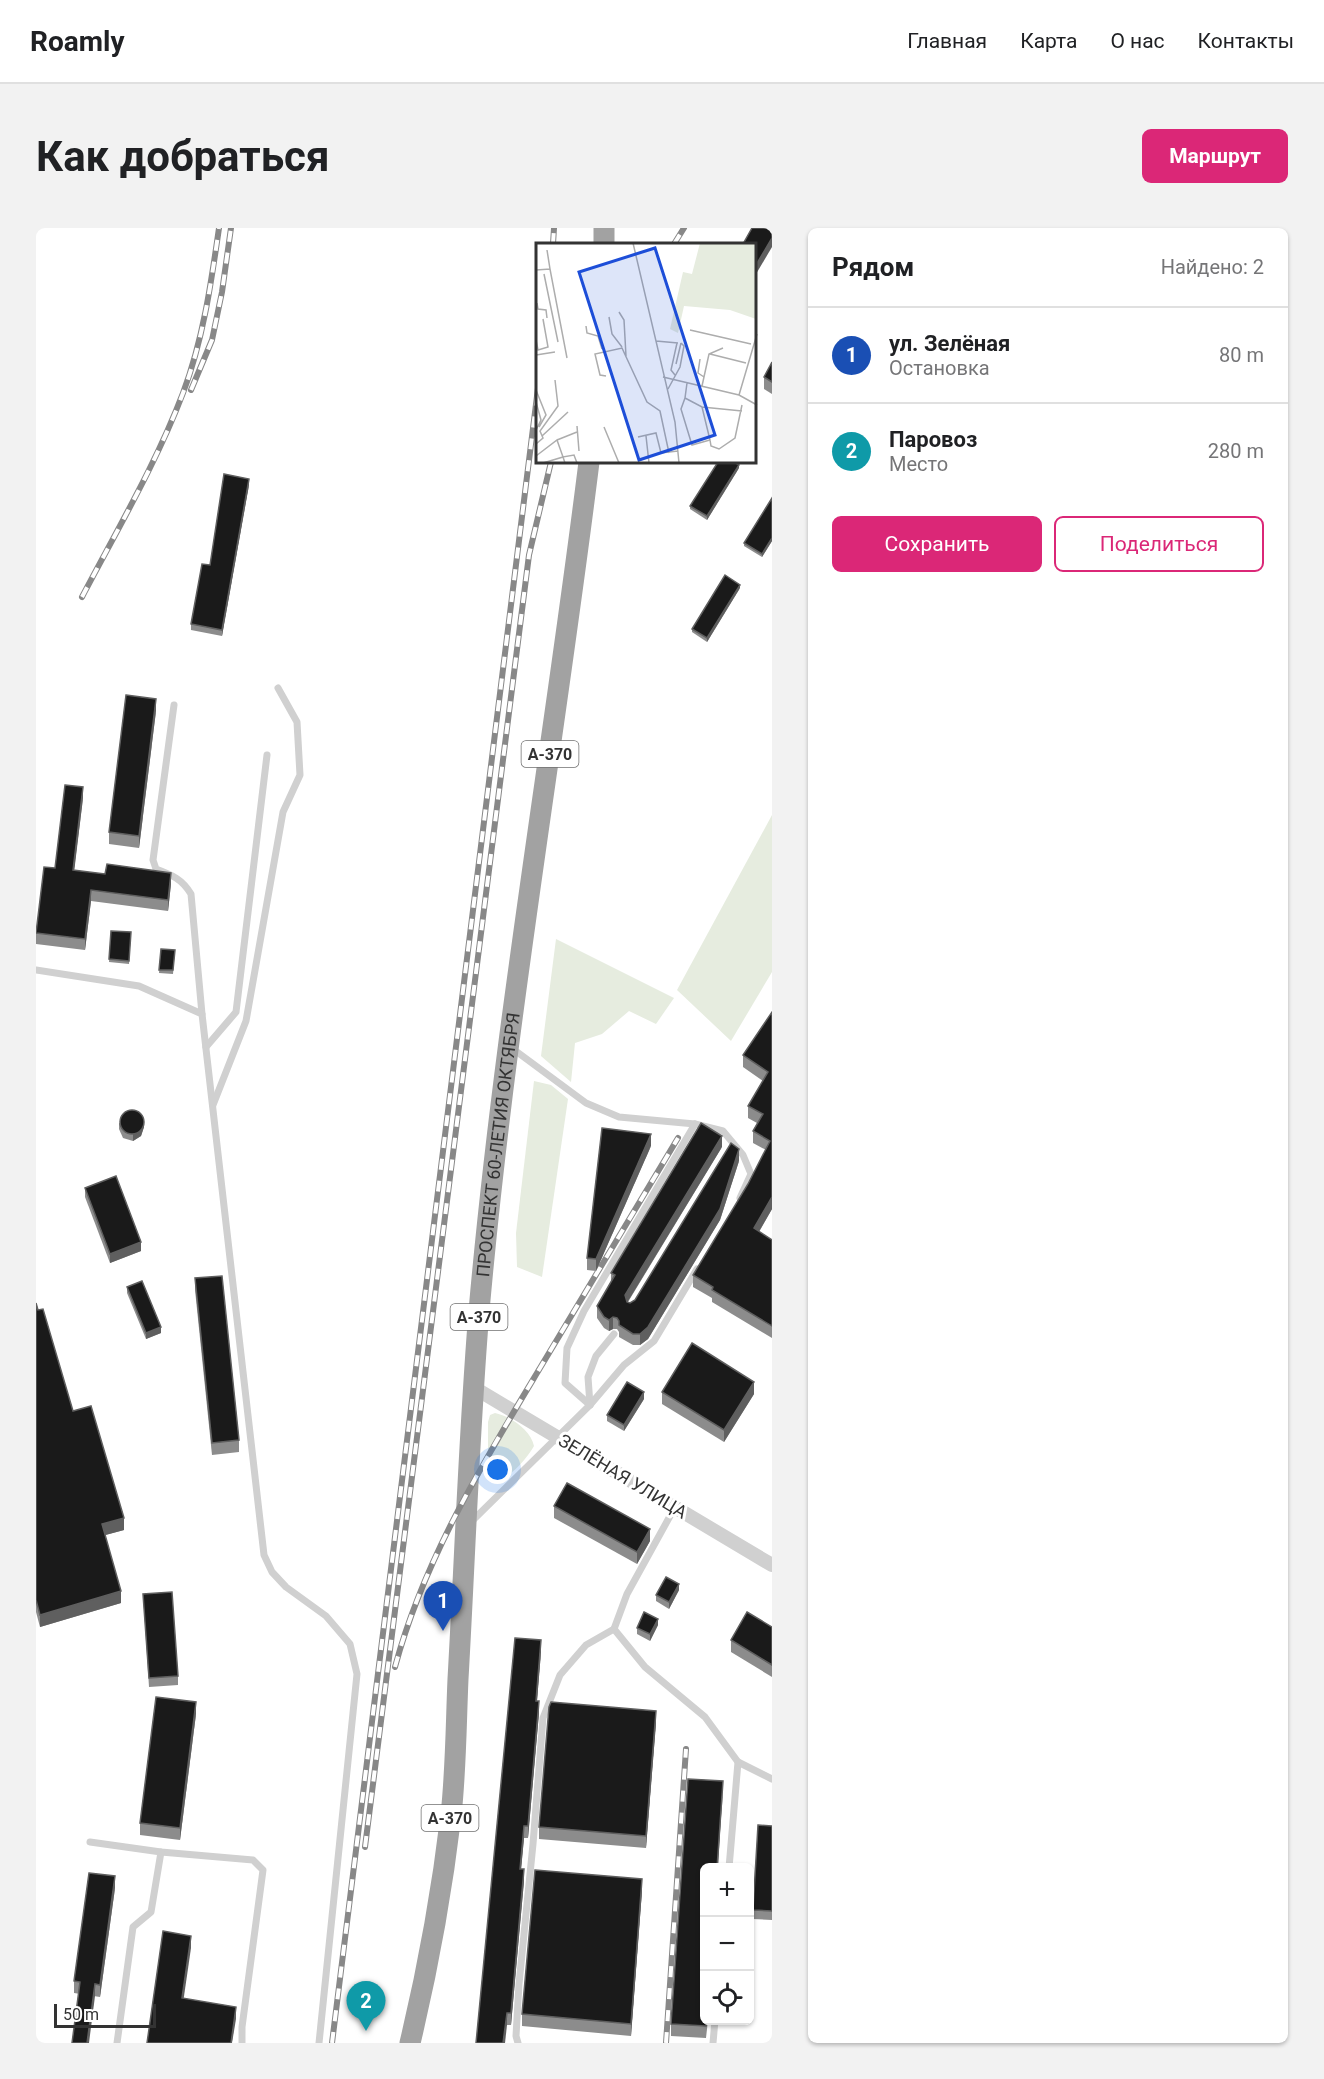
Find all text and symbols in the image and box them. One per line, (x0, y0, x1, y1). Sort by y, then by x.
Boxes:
text: Roamly (30, 25, 125, 58)
text: Главная (907, 29, 987, 53)
text: Карта (1020, 29, 1077, 53)
text: О нас (1110, 29, 1165, 53)
text: Контакты (1198, 29, 1294, 53)
button: Маршрут (1142, 129, 1288, 183)
text: Как добраться (36, 132, 330, 181)
inset map (536, 243, 757, 464)
text: Рядом (832, 252, 914, 282)
text: Найдено: 2 (1161, 255, 1264, 279)
text: ул. Зелёная (889, 331, 1010, 356)
text: 1 (846, 343, 857, 367)
text: 80 m (1219, 343, 1264, 367)
text: Остановка (889, 356, 990, 380)
text: Паровоз (889, 427, 977, 452)
text: 2 (846, 439, 857, 463)
text: 280 m (1208, 439, 1264, 463)
text: Место (889, 452, 948, 476)
button: Сохранить (832, 516, 1042, 572)
button: Поделиться (1054, 516, 1264, 572)
road number: А-370 (522, 741, 578, 767)
street label: ПРОСПЕКТ 60-ЛЕТИЯ ОКТЯБРЯ (472, 1011, 523, 1278)
road number: А-370 (450, 1304, 508, 1330)
street label: ЗЕЛЁНАЯ УЛИЦА (555, 1429, 691, 1523)
your location (483, 1455, 512, 1484)
pin: 1 (424, 1582, 462, 1631)
road number: А-370 (422, 1805, 478, 1831)
map controls (700, 1863, 754, 2025)
button: + (700, 1863, 754, 1917)
button: − (700, 1917, 754, 1971)
button: locate (700, 1971, 754, 2025)
pin: 2 (346, 1982, 386, 2031)
scale bar (54, 2001, 156, 2028)
text: 50 m (63, 2005, 99, 2024)

